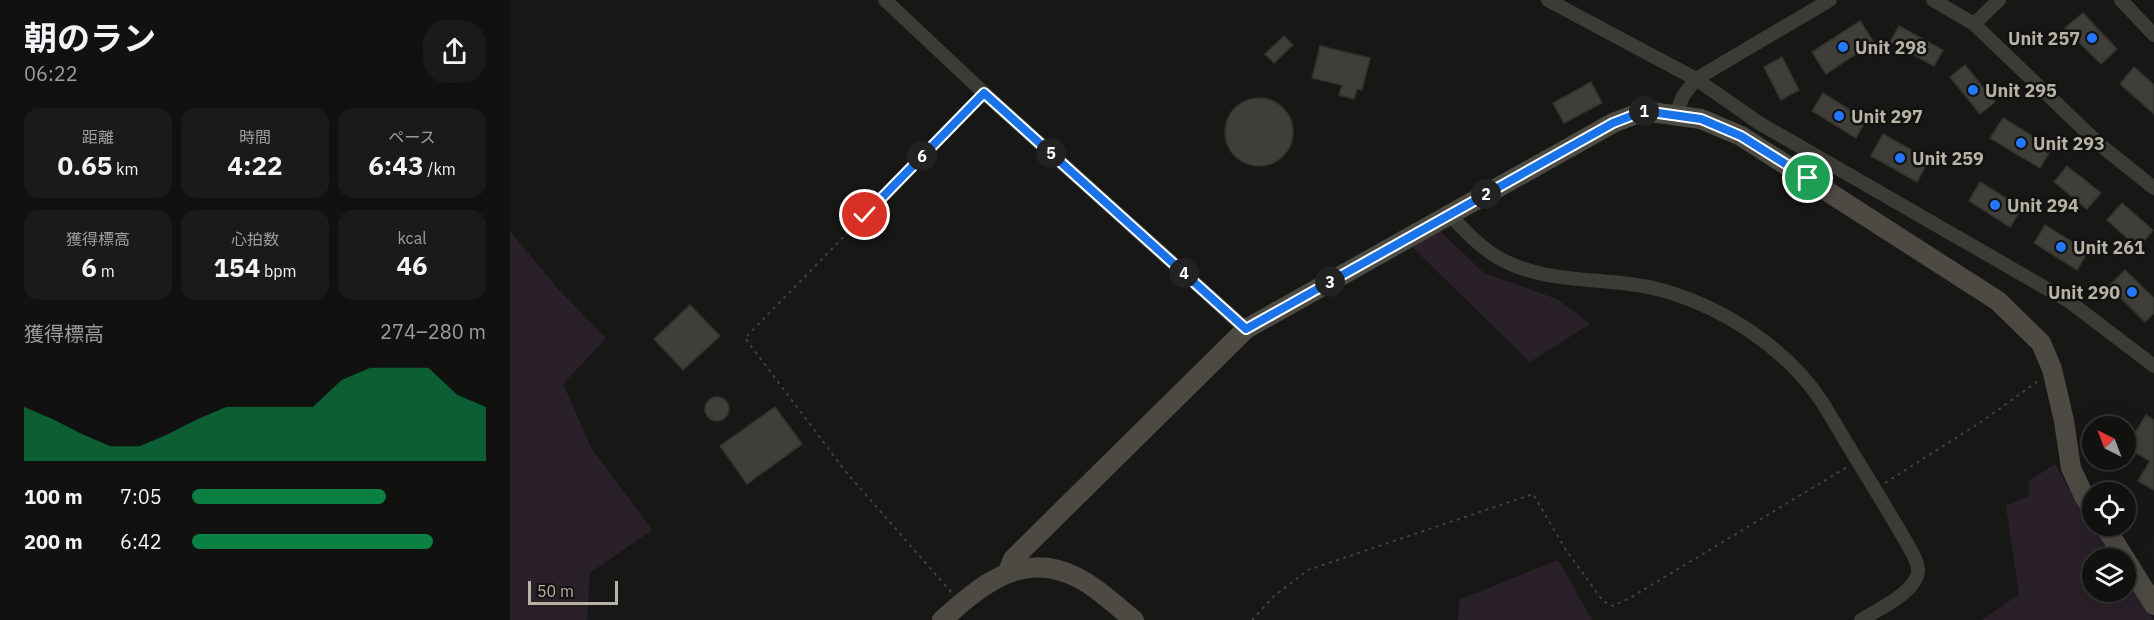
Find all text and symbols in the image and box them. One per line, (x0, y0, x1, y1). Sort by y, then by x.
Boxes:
text: 朝のラン (24, 16, 156, 59)
button: share (423, 20, 486, 83)
place label: Unit 257 (2008, 27, 2080, 50)
marker: Unit 257 (2085, 31, 2099, 45)
place label: Unit 298 (1855, 36, 1927, 59)
marker: Unit 298 (1836, 40, 1850, 54)
text: 06:22 (24, 60, 78, 87)
place label: Unit 295 (1985, 79, 2057, 102)
marker: Unit 295 (1966, 83, 1980, 97)
pin: 1 (1629, 96, 1659, 126)
text: 1 (1639, 101, 1649, 121)
place label: Unit 297 (1851, 105, 1923, 128)
marker: Unit 297 (1832, 109, 1846, 123)
text: 距離 (82, 127, 114, 147)
text: 時間 (239, 127, 271, 147)
text: ペース (388, 127, 436, 147)
place label: Unit 293 (2033, 132, 2105, 155)
marker: Unit 293 (2014, 136, 2028, 150)
pin: 5 (1036, 138, 1066, 168)
pin: 6 (907, 141, 937, 171)
text: 5 (1046, 143, 1056, 163)
text: 6 (917, 146, 927, 166)
place label: Unit 259 (1912, 147, 1984, 170)
text: 0.65 (57, 148, 112, 182)
text: 4:22 (227, 148, 283, 182)
text: 6:43 (368, 148, 424, 182)
marker: Unit 259 (1893, 151, 1907, 165)
pin (1782, 152, 1833, 203)
text: km (112, 159, 139, 179)
text: /km (424, 159, 456, 179)
icon: arrive (1791, 161, 1824, 194)
pin: 2 (1471, 179, 1501, 209)
text: 2 (1481, 184, 1491, 204)
pin (839, 189, 890, 240)
place label: Unit 294 (2007, 194, 2079, 217)
icon: check (848, 198, 881, 231)
marker: Unit 294 (1988, 198, 2002, 212)
text: kcal (397, 228, 427, 248)
text: 獲得標高 (66, 229, 130, 249)
text: 心拍数 (231, 229, 279, 249)
place label: Unit 261 (2073, 236, 2145, 259)
marker: Unit 261 (2054, 240, 2068, 254)
text: 46 (396, 248, 428, 282)
text: 6 (81, 250, 97, 284)
text: 154 (213, 250, 260, 284)
pin: 4 (1169, 258, 1199, 288)
text: m (97, 261, 115, 281)
text: bpm (260, 261, 297, 281)
text: 4 (1179, 263, 1189, 283)
pin: 3 (1315, 267, 1345, 297)
text: 3 (1325, 272, 1335, 292)
place label: Unit 290 (2048, 281, 2120, 304)
marker: Unit 290 (2125, 285, 2139, 299)
text: 274–280 m (380, 318, 486, 345)
text: 獲得標高 (24, 320, 104, 347)
north arrow (2082, 416, 2136, 470)
map controls (2082, 416, 2136, 602)
button: locate (2082, 482, 2136, 536)
text: 100 m (24, 483, 83, 510)
text: 7:05 (120, 483, 162, 510)
text: 200 m (24, 528, 83, 555)
text: 6:42 (120, 528, 162, 555)
button: layers (2082, 548, 2136, 602)
scale bar (528, 578, 618, 606)
text: 50 m (537, 581, 574, 601)

